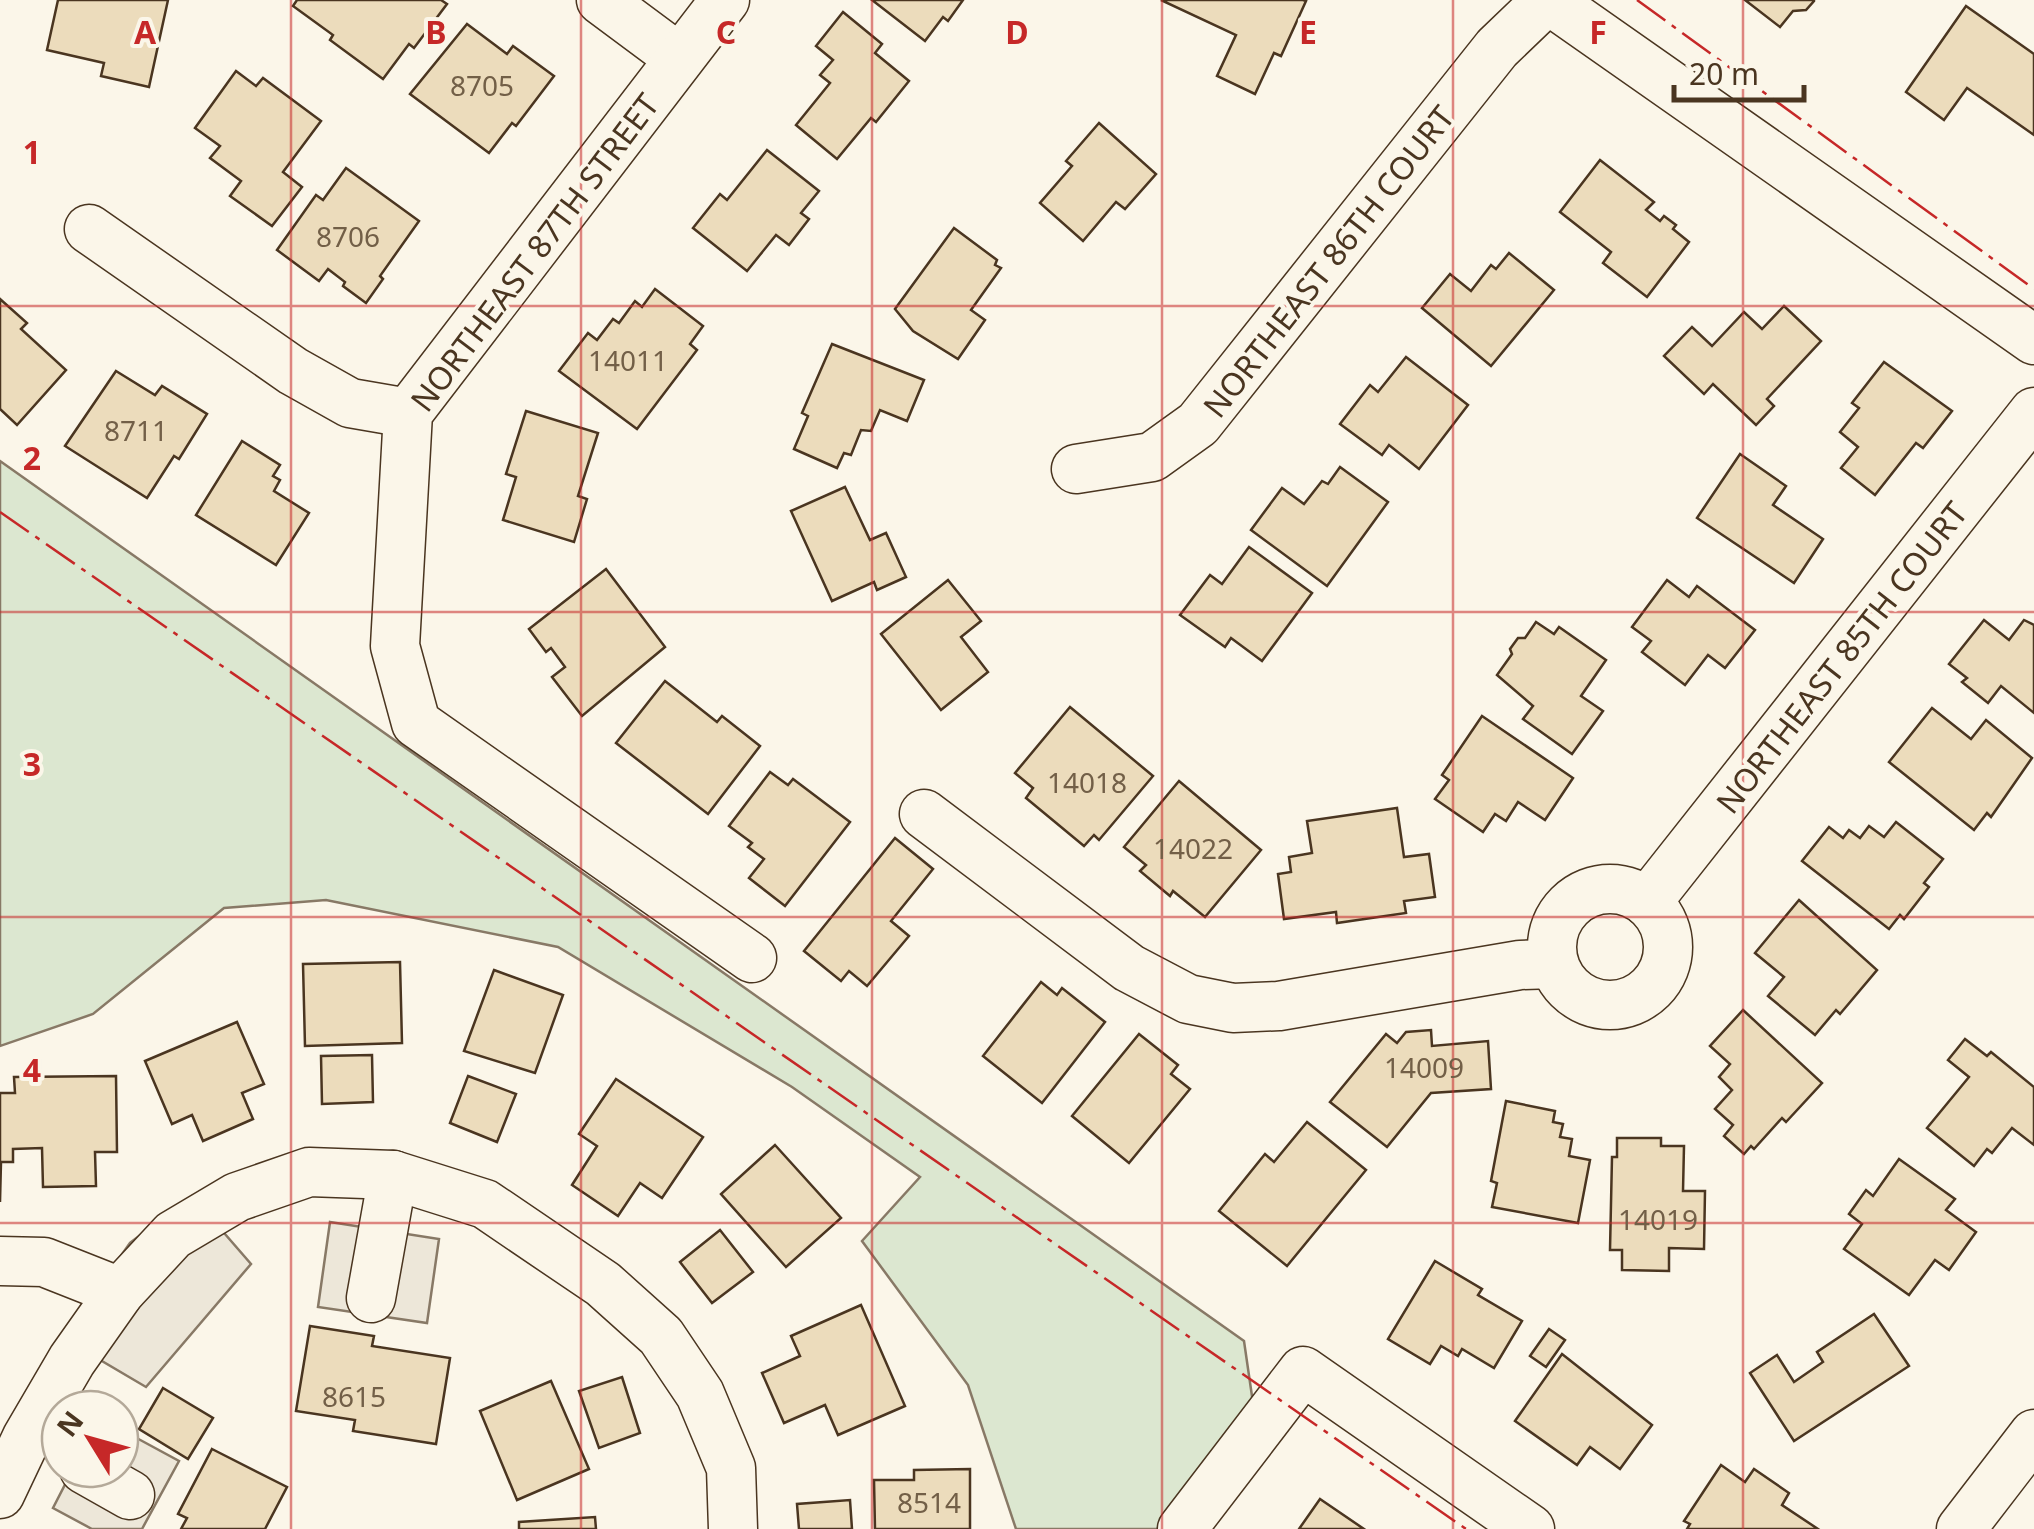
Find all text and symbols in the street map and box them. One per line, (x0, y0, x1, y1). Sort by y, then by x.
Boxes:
text: A (134, 10, 157, 53)
text: B (425, 10, 447, 53)
text: C (716, 10, 736, 53)
text: D (1005, 10, 1029, 53)
text: E (1299, 10, 1317, 53)
text: F (1589, 10, 1607, 53)
scale bar (1674, 40, 1804, 102)
text: 20 m (1689, 53, 1759, 94)
house number: 8705 (450, 66, 514, 104)
street label: NORTHEAST 87TH STREET (400, 84, 668, 420)
street label: NORTHEAST 86TH COURT (1193, 96, 1464, 426)
text: 1 (23, 130, 41, 173)
house number: 8706 (316, 217, 380, 255)
house number: 14011 (588, 341, 668, 379)
house number: 8711 (104, 411, 168, 449)
text: 2 (23, 436, 41, 479)
street label: NORTHEAST 85TH COURT (1706, 492, 1977, 822)
text: 3 (23, 742, 41, 785)
house number: 14018 (1047, 763, 1127, 801)
house number: 14022 (1153, 829, 1233, 867)
text: 4 (23, 1048, 41, 1091)
house number: 14009 (1384, 1048, 1464, 1086)
house number: 14019 (1618, 1200, 1698, 1238)
house number: 8615 (322, 1377, 386, 1415)
north arrow (40, 1389, 140, 1489)
text: N (47, 1403, 91, 1444)
house number: 8514 (897, 1483, 961, 1521)

